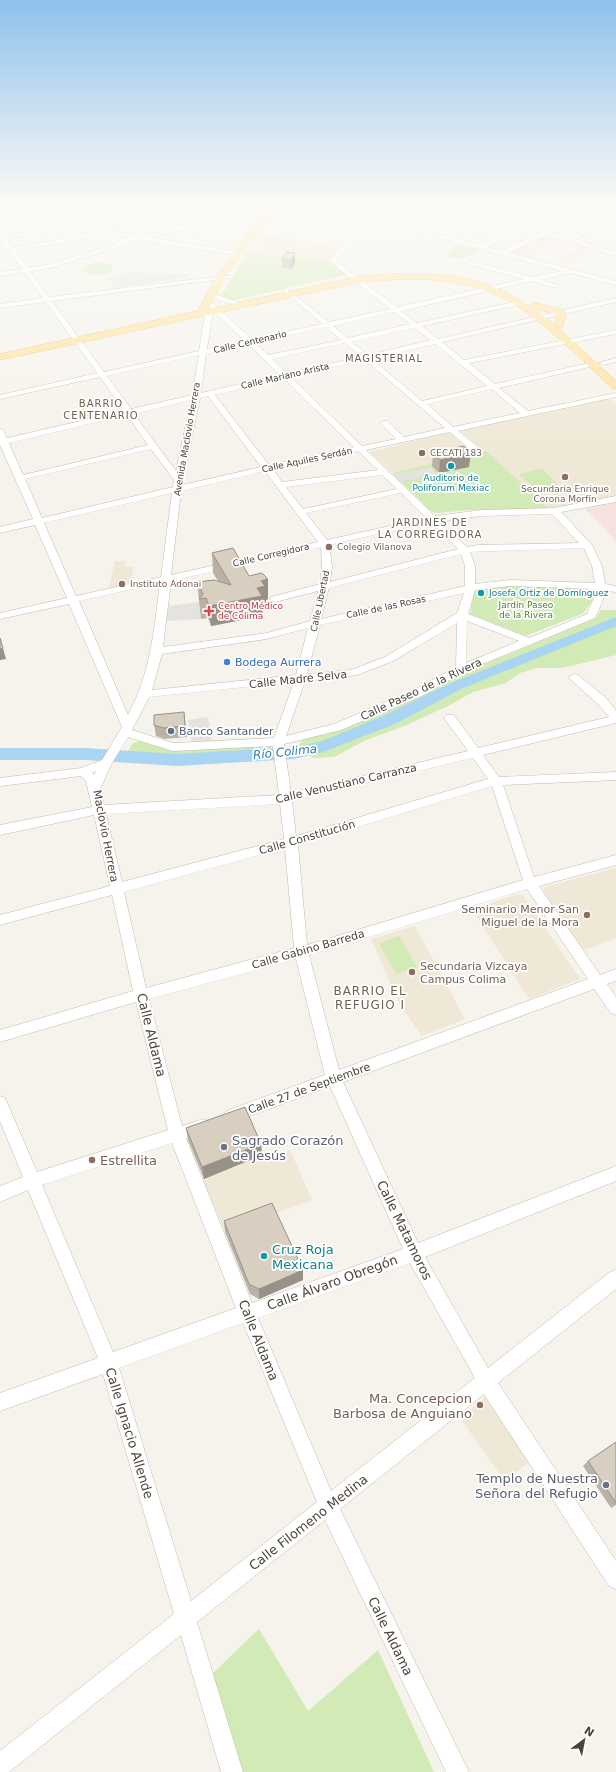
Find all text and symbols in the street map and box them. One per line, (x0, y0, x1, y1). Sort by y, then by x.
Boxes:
street label: Calle Centenario (212, 329, 288, 355)
district label: MAGISTERIAL (345, 353, 423, 364)
street label: Calle Mariano Arista (240, 361, 330, 391)
street label: Avenida Maclovio Herrera (172, 381, 202, 497)
district label: BARRIO CENTENARIO (63, 398, 139, 421)
street label: Calle Aquiles Serdán (261, 445, 353, 475)
marker: CECATI 183 (417, 448, 427, 458)
place label: CECATI 183 (430, 448, 482, 458)
marker: Auditorio de Poliforum Mexiac (446, 461, 456, 471)
marker: Secundaria Enrique Corona Morfín (560, 472, 570, 482)
place label: Auditorio de Poliforum Mexiac (413, 473, 489, 493)
place label: Secundaria Enrique Corona Morfín (521, 484, 609, 504)
district label: JARDINES DE LA CORREGIDORA (378, 517, 482, 540)
street label: Calle Corregidora (232, 541, 310, 569)
marker: Colegio Vilanova (324, 542, 334, 552)
place label: Colegio Vilanova (337, 542, 412, 552)
street label: Calle Libertad (309, 569, 331, 633)
marker: Instituto Adonai (117, 579, 127, 589)
place label: Instituto Adonai (130, 579, 201, 589)
marker: Josefa Ortiz de Domínguez (476, 588, 486, 598)
place label: Josefa Ortiz de Domínguez (488, 588, 609, 598)
street label: Calle de las Rosas (345, 594, 427, 620)
park label: Jardín Paseo de la Rivera (498, 600, 554, 620)
place label: Centro Médico de Colima (218, 601, 283, 621)
marker: Centro Médico de Colima (203, 605, 215, 617)
place label: Bodega Aurrera (235, 656, 321, 669)
street label: Calle Paseo de la Rivera (359, 656, 484, 723)
marker: Bodega Aurrera (222, 657, 232, 667)
street label: Calle Madre Selva (248, 668, 348, 691)
place label: Banco Santander (179, 725, 274, 738)
marker: Banco Santander (166, 726, 176, 736)
water label: Río Colima (252, 742, 318, 762)
street label: Calle Venustiano Carranza (274, 761, 418, 806)
street label: Maclovio Herrera (90, 789, 121, 883)
street label: Calle Constitución (258, 818, 357, 857)
place label: Seminario Menor San Miguel de la Mora (461, 903, 579, 929)
marker: Seminario Menor San Miguel de la Mora (582, 910, 592, 920)
street label: Calle Gabino Barreda (250, 927, 366, 972)
place label: Secundaria Vizcaya Campus Colima (420, 960, 527, 986)
marker: Secundaria Vizcaya Campus Colima (407, 967, 417, 977)
district label: BARRIO EL REFUGIO I (333, 984, 407, 1012)
street label: Calle Aldama (134, 992, 169, 1079)
street label: Calle 27 de Septiembre (246, 1060, 372, 1117)
place label: Sagrado Corazón de Jesús (232, 1133, 343, 1163)
marker: Sagrado Corazón de Jesús (219, 1142, 229, 1152)
place label: Estrellita (100, 1153, 157, 1168)
marker: Estrellita (87, 1155, 97, 1165)
street label: Calle Matamoros (374, 1178, 435, 1283)
place label: Cruz Roja Mexicana (272, 1242, 334, 1272)
marker: Cruz Roja Mexicana (259, 1251, 269, 1261)
street label: Calle Álvaro Obregón (265, 1252, 399, 1313)
street label: Calle Aldama (236, 1298, 282, 1383)
street label: Calle Ignacio Allende (102, 1366, 157, 1500)
place label: Ma. Concepcion Barbosa de Anguiano (333, 1391, 472, 1421)
marker: Ma. Concepcion Barbosa de Anguiano (475, 1400, 485, 1410)
street label: Calle Filomeno Medina (246, 1471, 371, 1573)
place label: Templo de Nuestra Señora del Refugio (475, 1471, 598, 1501)
marker: Templo de Nuestra Señora del Refugio (601, 1480, 611, 1490)
street label: Calle Aldama (365, 1594, 416, 1678)
north arrow (564, 1720, 604, 1760)
text: N (582, 1724, 596, 1740)

